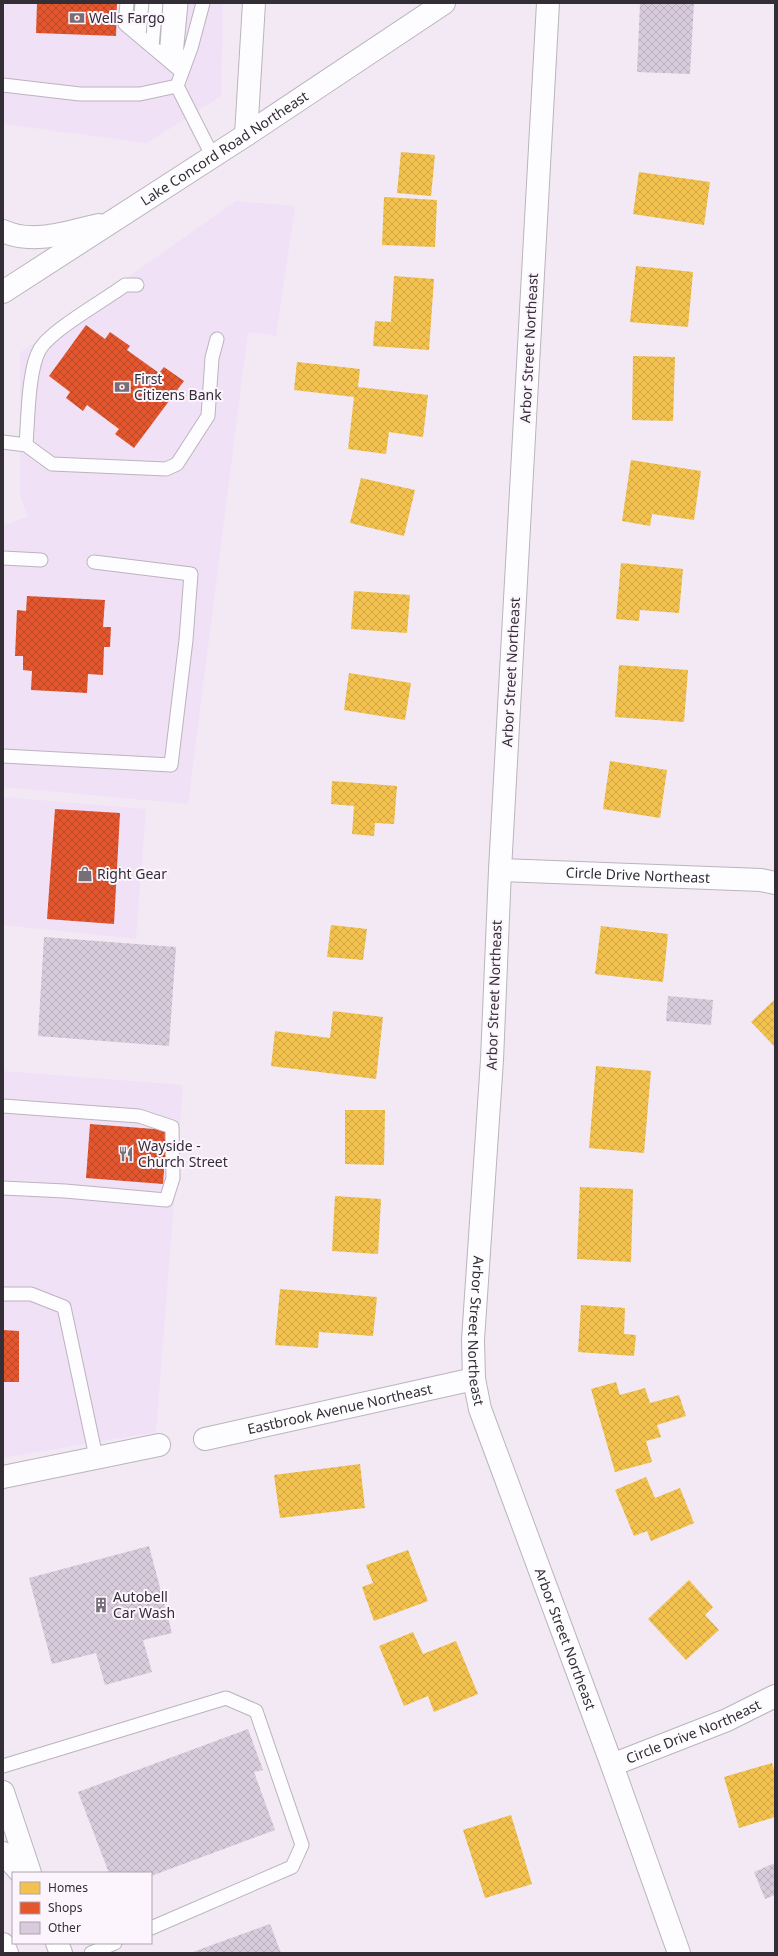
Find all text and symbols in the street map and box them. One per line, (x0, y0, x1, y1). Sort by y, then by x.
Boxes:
place label: Wells Fargo (89, 8, 165, 27)
bank icon: Wells Fargo (68, 9, 86, 27)
street label: Lake Concord Road Northeast (137, 86, 312, 210)
street label: Arbor Street Northeast (515, 273, 542, 423)
place label: First Citizens Bank (134, 369, 222, 404)
bank icon: First Citizens Bank (113, 378, 131, 396)
street label: Arbor Street Northeast (497, 597, 524, 747)
street label: Circle Drive Northeast (565, 863, 710, 887)
place label: Right Gear (97, 864, 167, 883)
shop icon: Right Gear (76, 865, 94, 883)
street label: Arbor Street Northeast (481, 920, 506, 1070)
place label: Wayside - Church Street (138, 1136, 228, 1171)
restaurant icon: Wayside - Church Street (117, 1145, 135, 1163)
street label: Arbor Street Northeast (464, 1255, 489, 1407)
street label: Eastbrook Avenue Northeast (245, 1379, 434, 1438)
street label: Arbor Street Northeast (531, 1565, 601, 1713)
place label: Autobell Car Wash (113, 1587, 175, 1622)
building icon: Autobell Car Wash (92, 1596, 110, 1614)
street label: Circle Drive Northeast (623, 1695, 764, 1768)
legend (12, 1872, 152, 1944)
text: Homes (48, 1879, 88, 1896)
text: Shops (48, 1899, 83, 1916)
text: Other (48, 1919, 81, 1936)

